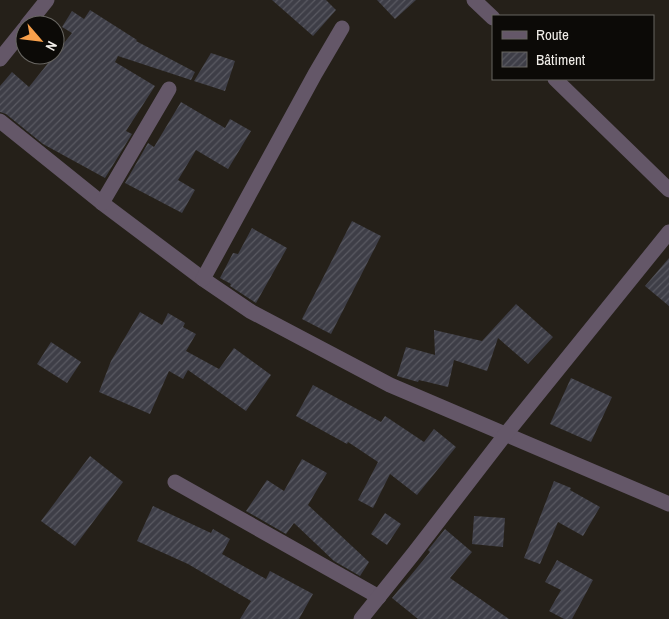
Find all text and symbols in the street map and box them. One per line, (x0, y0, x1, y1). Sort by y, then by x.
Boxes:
north arrow (15, 15, 65, 65)
legend (492, 15, 654, 80)
text: Route (536, 24, 569, 45)
text: N (42, 38, 61, 54)
text: Bâtiment (536, 49, 586, 70)

